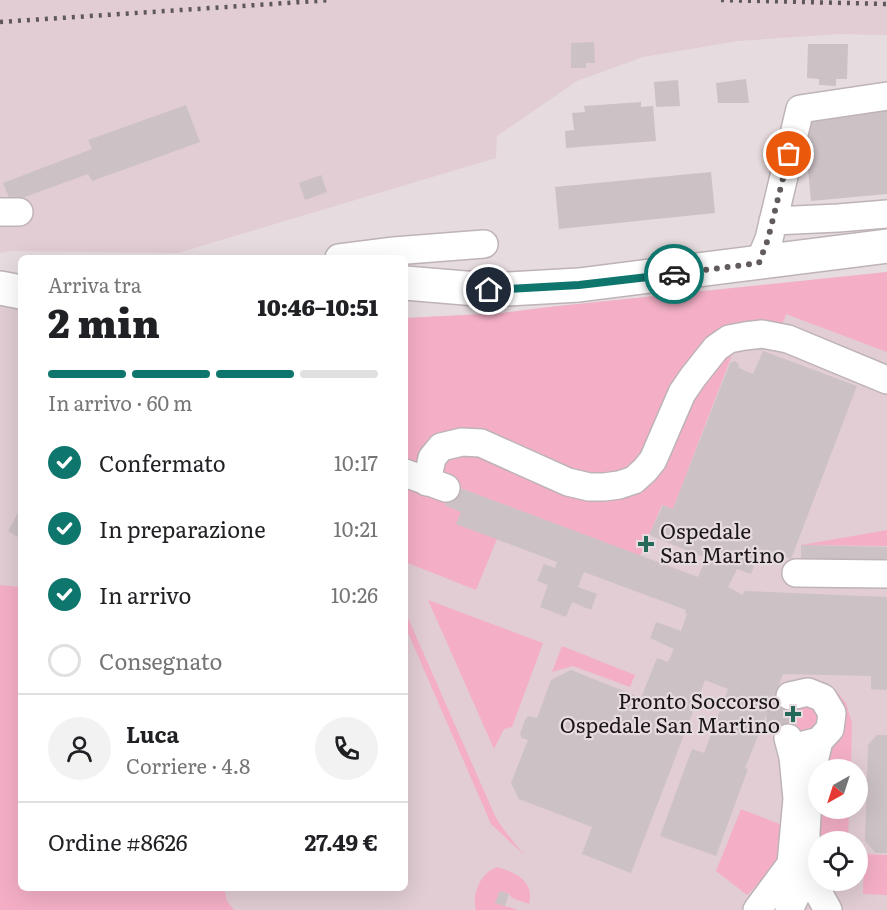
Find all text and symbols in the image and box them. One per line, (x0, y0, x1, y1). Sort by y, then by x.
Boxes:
pin (763, 128, 814, 179)
icon: bag (772, 137, 805, 170)
courier (644, 244, 704, 304)
icon: car (658, 258, 691, 291)
pin (463, 264, 514, 315)
text: Arriva tra (48, 269, 142, 299)
icon: home (472, 273, 505, 306)
text: 10:46–10:51 (257, 290, 378, 323)
text: 2 min (48, 292, 160, 350)
text: In arrivo · 60 m (48, 387, 192, 417)
icon: check (48, 446, 81, 479)
text: Confermato (99, 446, 226, 479)
text: 10:17 (334, 447, 378, 477)
icon: check (48, 512, 81, 545)
text: In preparazione (99, 512, 266, 545)
text: 10:21 (334, 513, 378, 543)
place label: Ospedale San Martino (660, 514, 785, 569)
marker: Ospedale San Martino (637, 535, 655, 553)
icon: check (48, 578, 81, 611)
text: In arrivo (99, 578, 191, 611)
text: 10:26 (331, 579, 378, 609)
text: Consegnato (99, 644, 222, 677)
place label: Pronto Soccorso Ospedale San Martino (560, 684, 780, 739)
marker: Pronto Soccorso Ospedale San Martino (784, 705, 802, 723)
button: person (48, 717, 111, 780)
text: Luca (126, 717, 179, 750)
button: phone (315, 717, 378, 780)
text: Corriere · 4.8 (126, 750, 250, 780)
north arrow (808, 759, 868, 819)
map controls (808, 759, 868, 891)
text: Ordine #8626 (48, 825, 188, 858)
text: 27.49 € (305, 825, 378, 858)
button: locate (808, 831, 868, 891)

